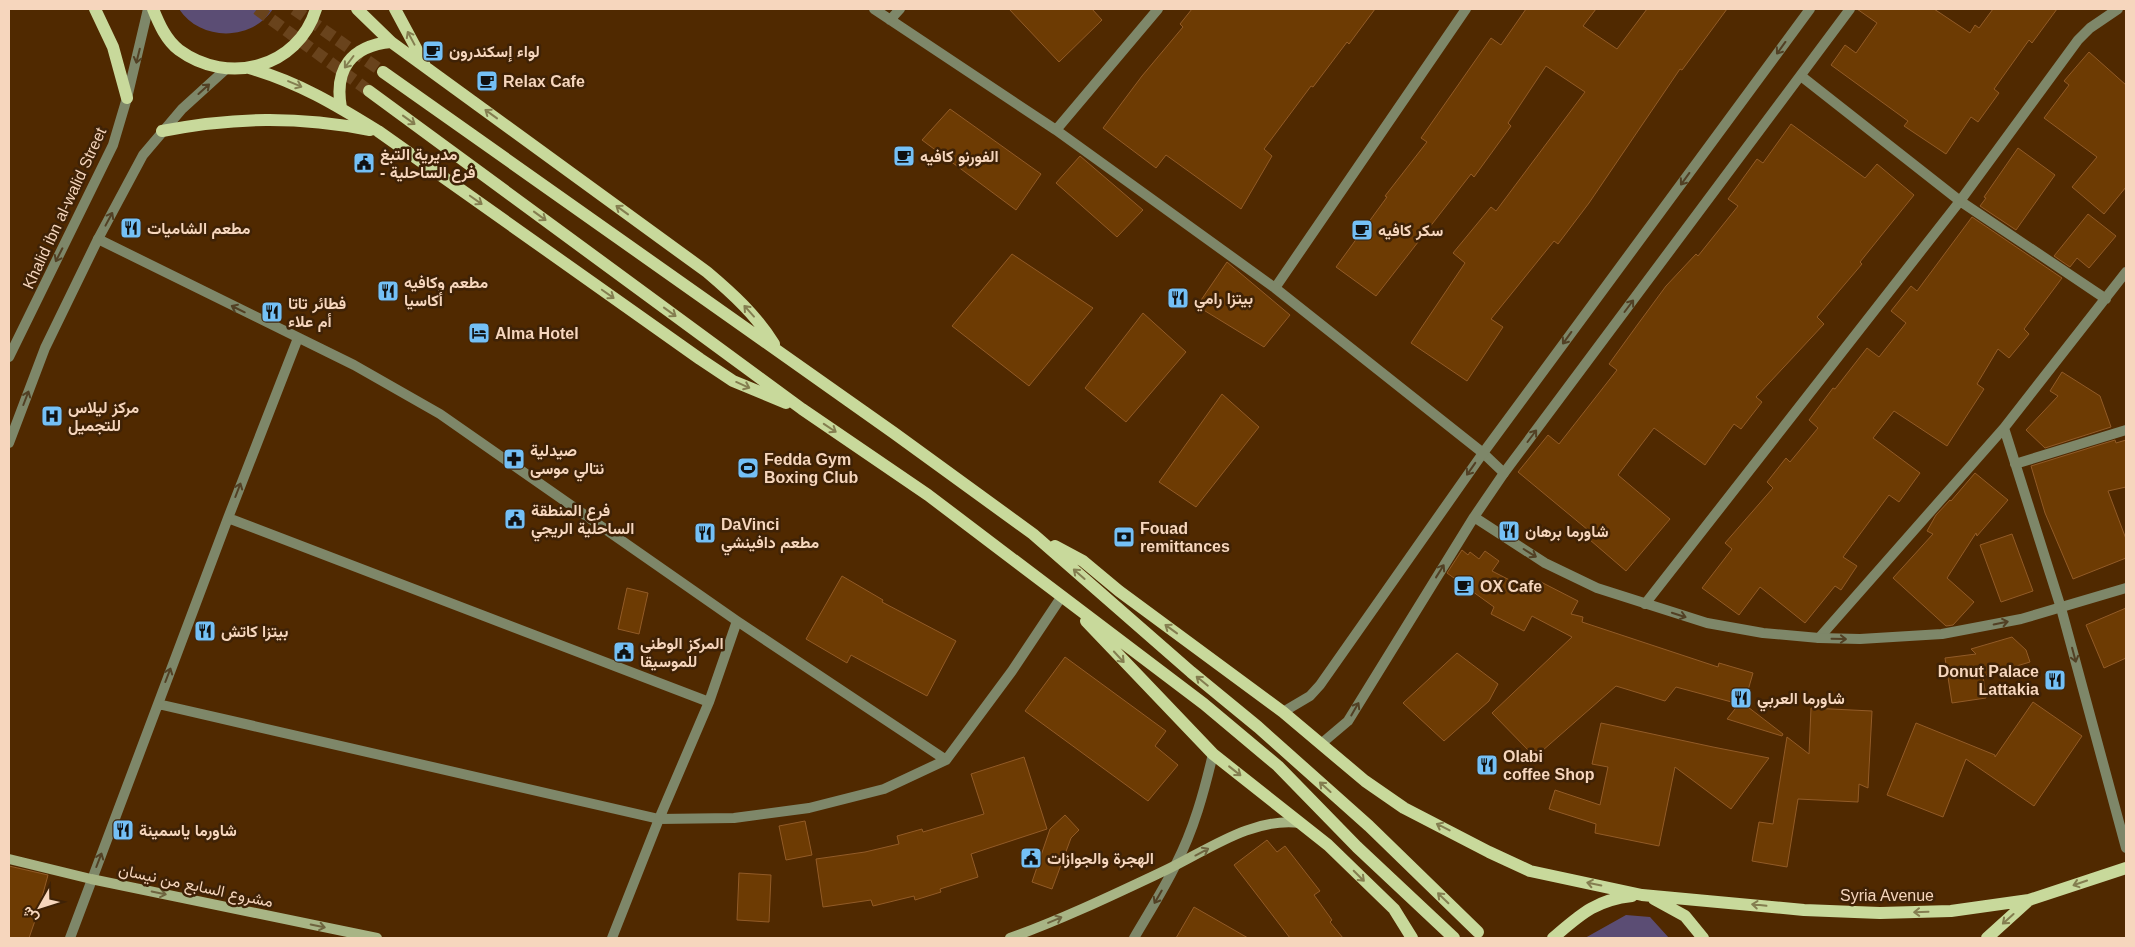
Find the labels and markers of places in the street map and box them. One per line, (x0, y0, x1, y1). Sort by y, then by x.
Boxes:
cafe icon: لواء إسكندرون (421, 39, 445, 63)
place label: لواء إسكندرون (449, 43, 540, 62)
cafe icon: Relax Cafe (475, 69, 499, 93)
place label: Relax Cafe (503, 73, 585, 90)
cafe icon: الفورنو كافيه (892, 144, 916, 168)
place label: مديرية التبغ - فرع الساحلية (380, 146, 475, 183)
place label: الفورنو كافيه (920, 148, 999, 167)
public building icon: مديرية التبغ - فرع الساحلية (352, 151, 376, 175)
restaurant icon: مطعم الشاميات (119, 216, 143, 240)
cafe icon: سكر كافيه (1350, 218, 1374, 242)
place label: مطعم الشاميات (147, 220, 251, 239)
place label: سكر كافيه (1378, 222, 1443, 241)
place label: مطعم وكافيه أكاسيا (404, 274, 489, 310)
restaurant icon: مطعم وكافيه أكاسيا (376, 279, 400, 303)
restaurant icon: بيتزا رامي (1166, 286, 1190, 310)
place label: بيتزا رامي (1194, 290, 1253, 312)
place label: فطائر تاتا أم علاء (288, 295, 346, 332)
restaurant icon: فطائر تاتا أم علاء (260, 300, 284, 324)
hotel icon: Alma Hotel (467, 321, 491, 345)
place label: Alma Hotel (495, 325, 579, 342)
place label: مركز ليلاس للتجميل (68, 399, 140, 435)
hospital icon: مركز ليلاس للتجميل (40, 404, 64, 428)
place label: صيدلية نتالي موسى (530, 442, 605, 482)
pharmacy icon: صيدلية نتالي موسى (502, 447, 526, 471)
place label: Fedda Gym Boxing Club (764, 451, 858, 486)
sports icon: Fedda Gym Boxing Club (736, 456, 760, 480)
place label: فرع المنطقة الساحلية الريجي (531, 502, 634, 542)
public building icon: فرع المنطقة الساحلية الريجي (503, 507, 527, 531)
place label: DaVinci مطعم دافينشي (721, 516, 820, 556)
restaurant icon: شاورما برهان (1497, 519, 1521, 543)
place label: Fouad remittances (1140, 520, 1230, 555)
restaurant icon: DaVinci مطعم دافينشي (693, 521, 717, 545)
place label: شاورما برهان (1525, 523, 1609, 542)
bank icon: Fouad remittances (1112, 525, 1136, 549)
cafe icon: OX Cafe (1452, 574, 1476, 598)
place label: OX Cafe (1480, 578, 1542, 595)
restaurant icon: بيتزا كاتش (193, 619, 217, 643)
place label: بيتزا كاتش (221, 623, 288, 642)
place label: المركز الوطني للموسيقا (640, 635, 724, 672)
public building icon: المركز الوطني للموسيقا (612, 640, 636, 664)
place label: Donut Palace Lattakia (1938, 663, 2039, 698)
restaurant icon: Donut Palace Lattakia (2043, 668, 2067, 692)
restaurant icon: شاورما العربي (1729, 686, 1753, 710)
place label: شاورما العربي (1757, 690, 1845, 712)
place label: Olabi coffee Shop (1503, 748, 1595, 783)
restaurant icon: Olabi coffee Shop (1475, 753, 1499, 777)
restaurant icon: شاورما ياسمينة (111, 818, 135, 842)
place label: شاورما ياسمينة (139, 822, 237, 841)
public building icon: الهجرة والجوازات (1019, 846, 1043, 870)
place label: الهجرة والجوازات (1047, 850, 1154, 869)

